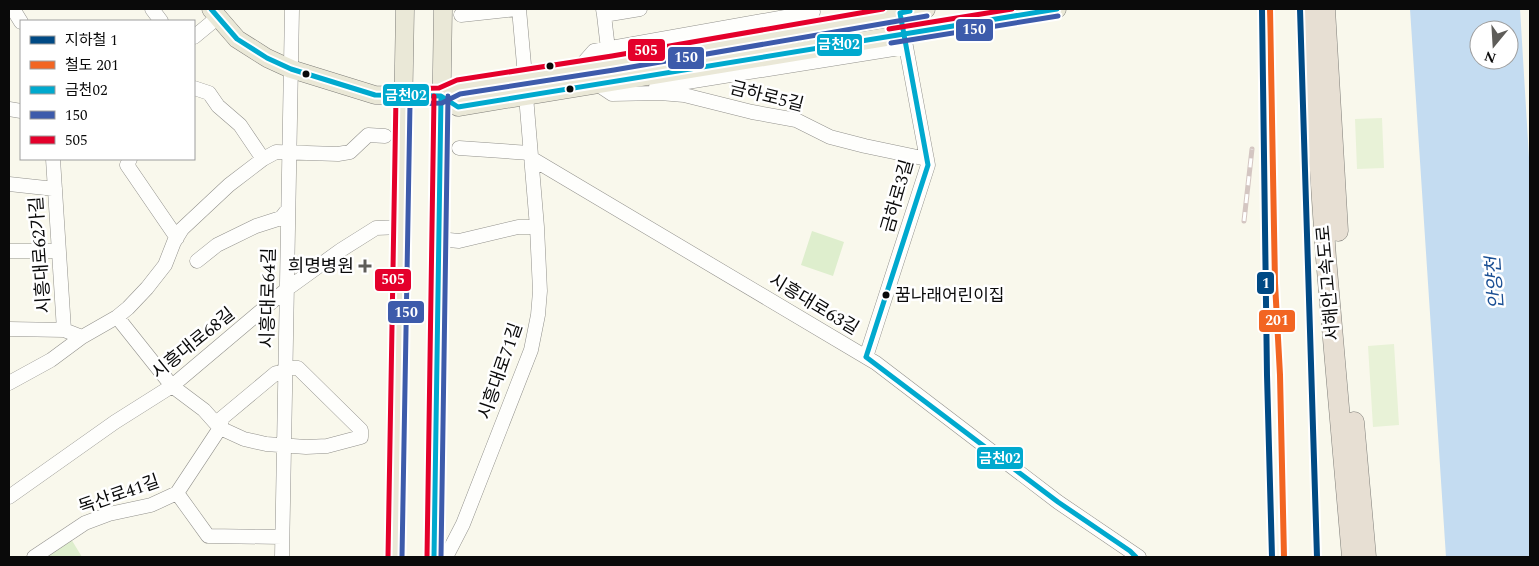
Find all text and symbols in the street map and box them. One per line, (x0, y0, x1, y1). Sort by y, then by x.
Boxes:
line badge: 150 (955, 18, 994, 42)
text: 150 (962, 19, 986, 40)
legend (20, 20, 195, 160)
north arrow (1469, 20, 1519, 70)
text: 지하철 1 (65, 29, 118, 52)
line badge: 금천02 (816, 33, 863, 57)
text: 금천02 (818, 34, 860, 55)
line badge: 505 (627, 38, 666, 62)
text: 505 (634, 40, 658, 61)
text: N (1481, 45, 1499, 69)
line badge: 150 (667, 46, 705, 70)
text: 150 (674, 47, 698, 68)
text: 철도 201 (65, 54, 119, 77)
unlabelled marker (545, 61, 555, 71)
unlabelled marker (301, 69, 311, 79)
street label: 금하로5길 (727, 74, 807, 119)
text: 금천02 (65, 79, 108, 102)
line badge: 금천02 (382, 83, 430, 107)
unlabelled marker (565, 84, 575, 94)
text: 금천02 (385, 85, 427, 106)
text: 150 (65, 104, 88, 127)
text: 505 (65, 129, 88, 152)
street label: 금하로3길 (874, 156, 921, 236)
street label: 시흥대로62가길 (23, 195, 58, 314)
street label: 서해안고속도로 (1310, 224, 1347, 342)
street label: 시흥대로64길 (254, 247, 283, 349)
place label: 희명병원 (288, 253, 354, 280)
water label: 안양천 (1479, 254, 1512, 310)
marker: 희명병원 (358, 259, 372, 273)
street label: 시흥대로63길 (764, 267, 864, 342)
line badge: 505 (374, 268, 412, 292)
text: 505 (381, 269, 405, 290)
line badge: 1 (1256, 271, 1275, 295)
text: 1 (1262, 273, 1270, 294)
place label: 꿈나래어린이집 (895, 283, 1004, 309)
marker: 꿈나래어린이집 (881, 290, 891, 300)
line badge: 150 (387, 300, 425, 324)
street label: 시흥대로68길 (146, 301, 241, 386)
text: 150 (394, 302, 418, 323)
line badge: 201 (1258, 309, 1296, 333)
text: 201 (1265, 310, 1289, 331)
street label: 시흥대로71길 (471, 319, 530, 423)
line badge: 금천02 (976, 446, 1024, 470)
text: 금천02 (979, 448, 1021, 469)
street label: 독산로41길 (75, 468, 163, 521)

